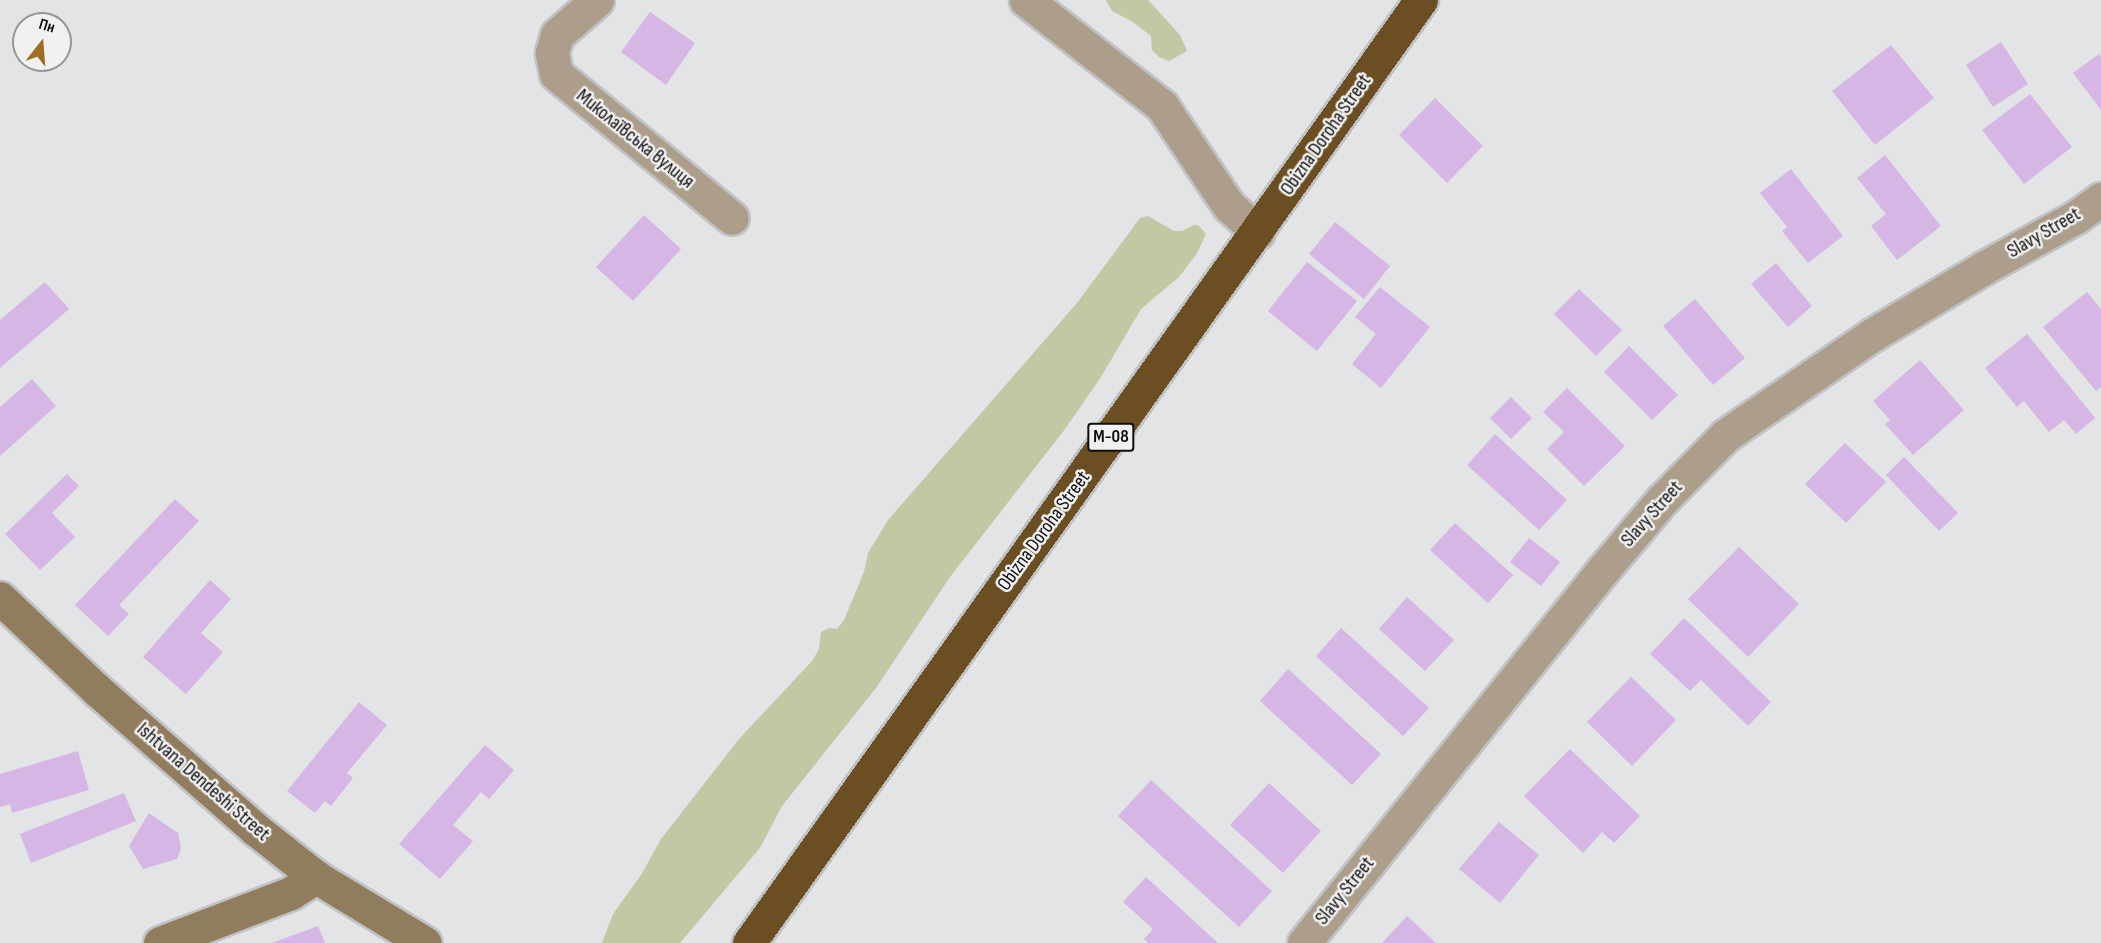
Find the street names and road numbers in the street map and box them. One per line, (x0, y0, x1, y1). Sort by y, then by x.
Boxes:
street label: Obizna Doroha Street (1275, 70, 1377, 200)
street label: Миколаївська вулиця (571, 84, 699, 194)
street label: Slavy Street (2003, 202, 2085, 264)
road number: М-08 (1087, 422, 1135, 452)
street label: Obizna Doroha Street (993, 467, 1095, 595)
street label: Slavy Street (1616, 476, 1688, 552)
street label: Ishtvana Dendeshi Street (132, 718, 274, 846)
street label: Slavy Street (1310, 852, 1380, 930)

